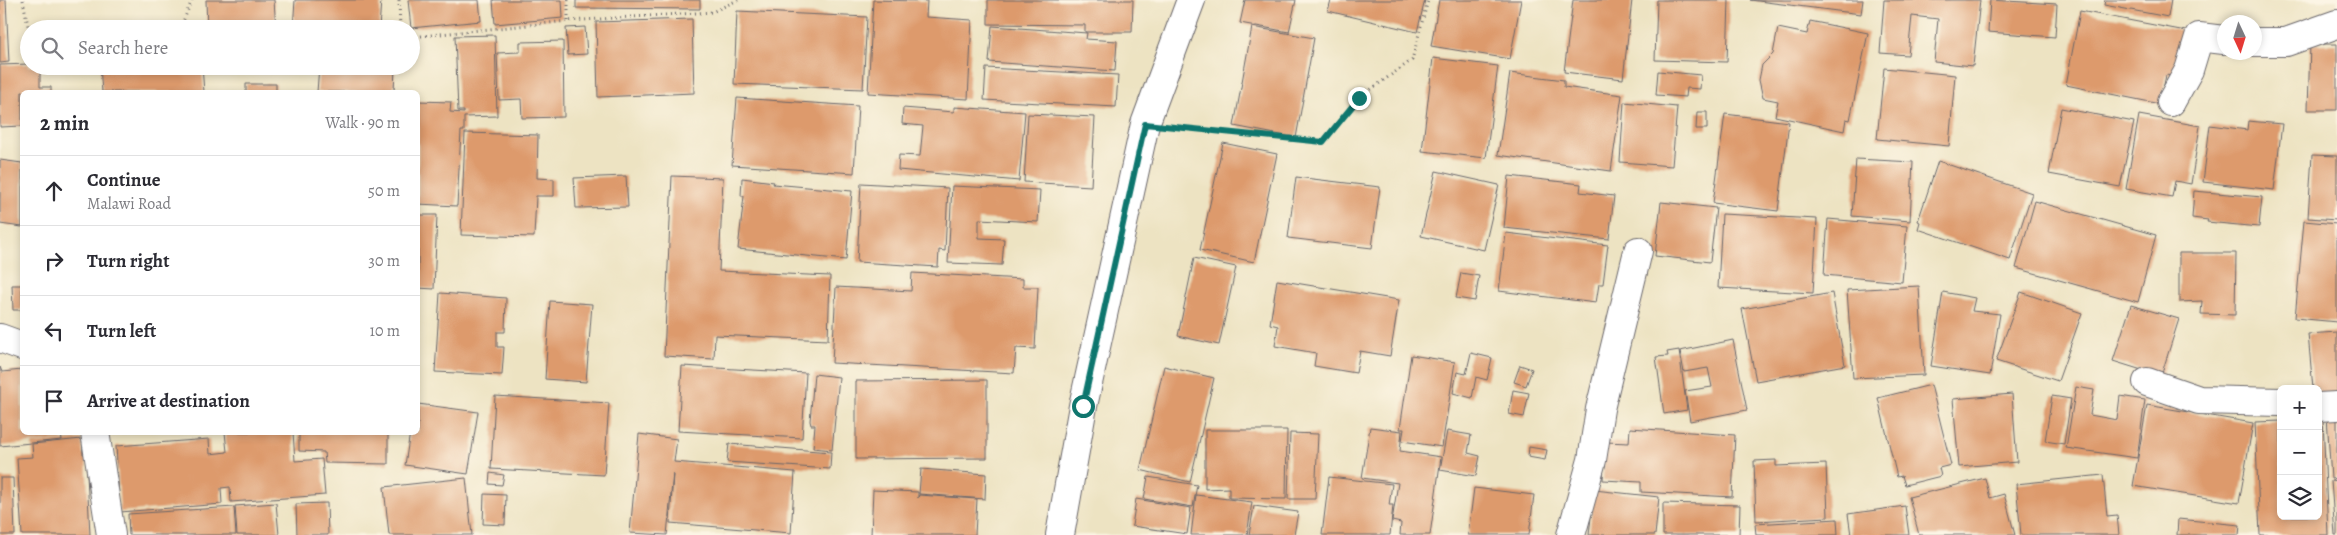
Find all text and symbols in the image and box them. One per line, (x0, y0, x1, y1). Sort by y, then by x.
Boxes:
north arrow (2217, 15, 2262, 60)
search box (20, 20, 420, 75)
icon: search (38, 34, 66, 62)
text: Search here (78, 35, 168, 61)
route end (1348, 87, 1371, 110)
text: 2 min (40, 109, 89, 137)
text: Walk · 90 m (325, 112, 400, 134)
text: Continue (87, 167, 161, 193)
icon: ahead (40, 177, 68, 205)
text: 50 m (368, 180, 400, 202)
text: Malawi Road (87, 193, 171, 215)
icon: right (40, 247, 68, 275)
text: Turn right (87, 248, 169, 274)
text: 30 m (368, 250, 400, 272)
icon: left (40, 317, 68, 345)
text: Turn left (87, 318, 156, 344)
text: 10 m (370, 320, 400, 342)
map controls (2277, 385, 2322, 520)
button: + (2277, 385, 2322, 430)
icon: arrive (40, 387, 68, 415)
text: Arrive at destination (87, 388, 250, 414)
route start (1072, 395, 1095, 418)
button: − (2277, 430, 2322, 475)
button: layers (2277, 475, 2322, 520)

